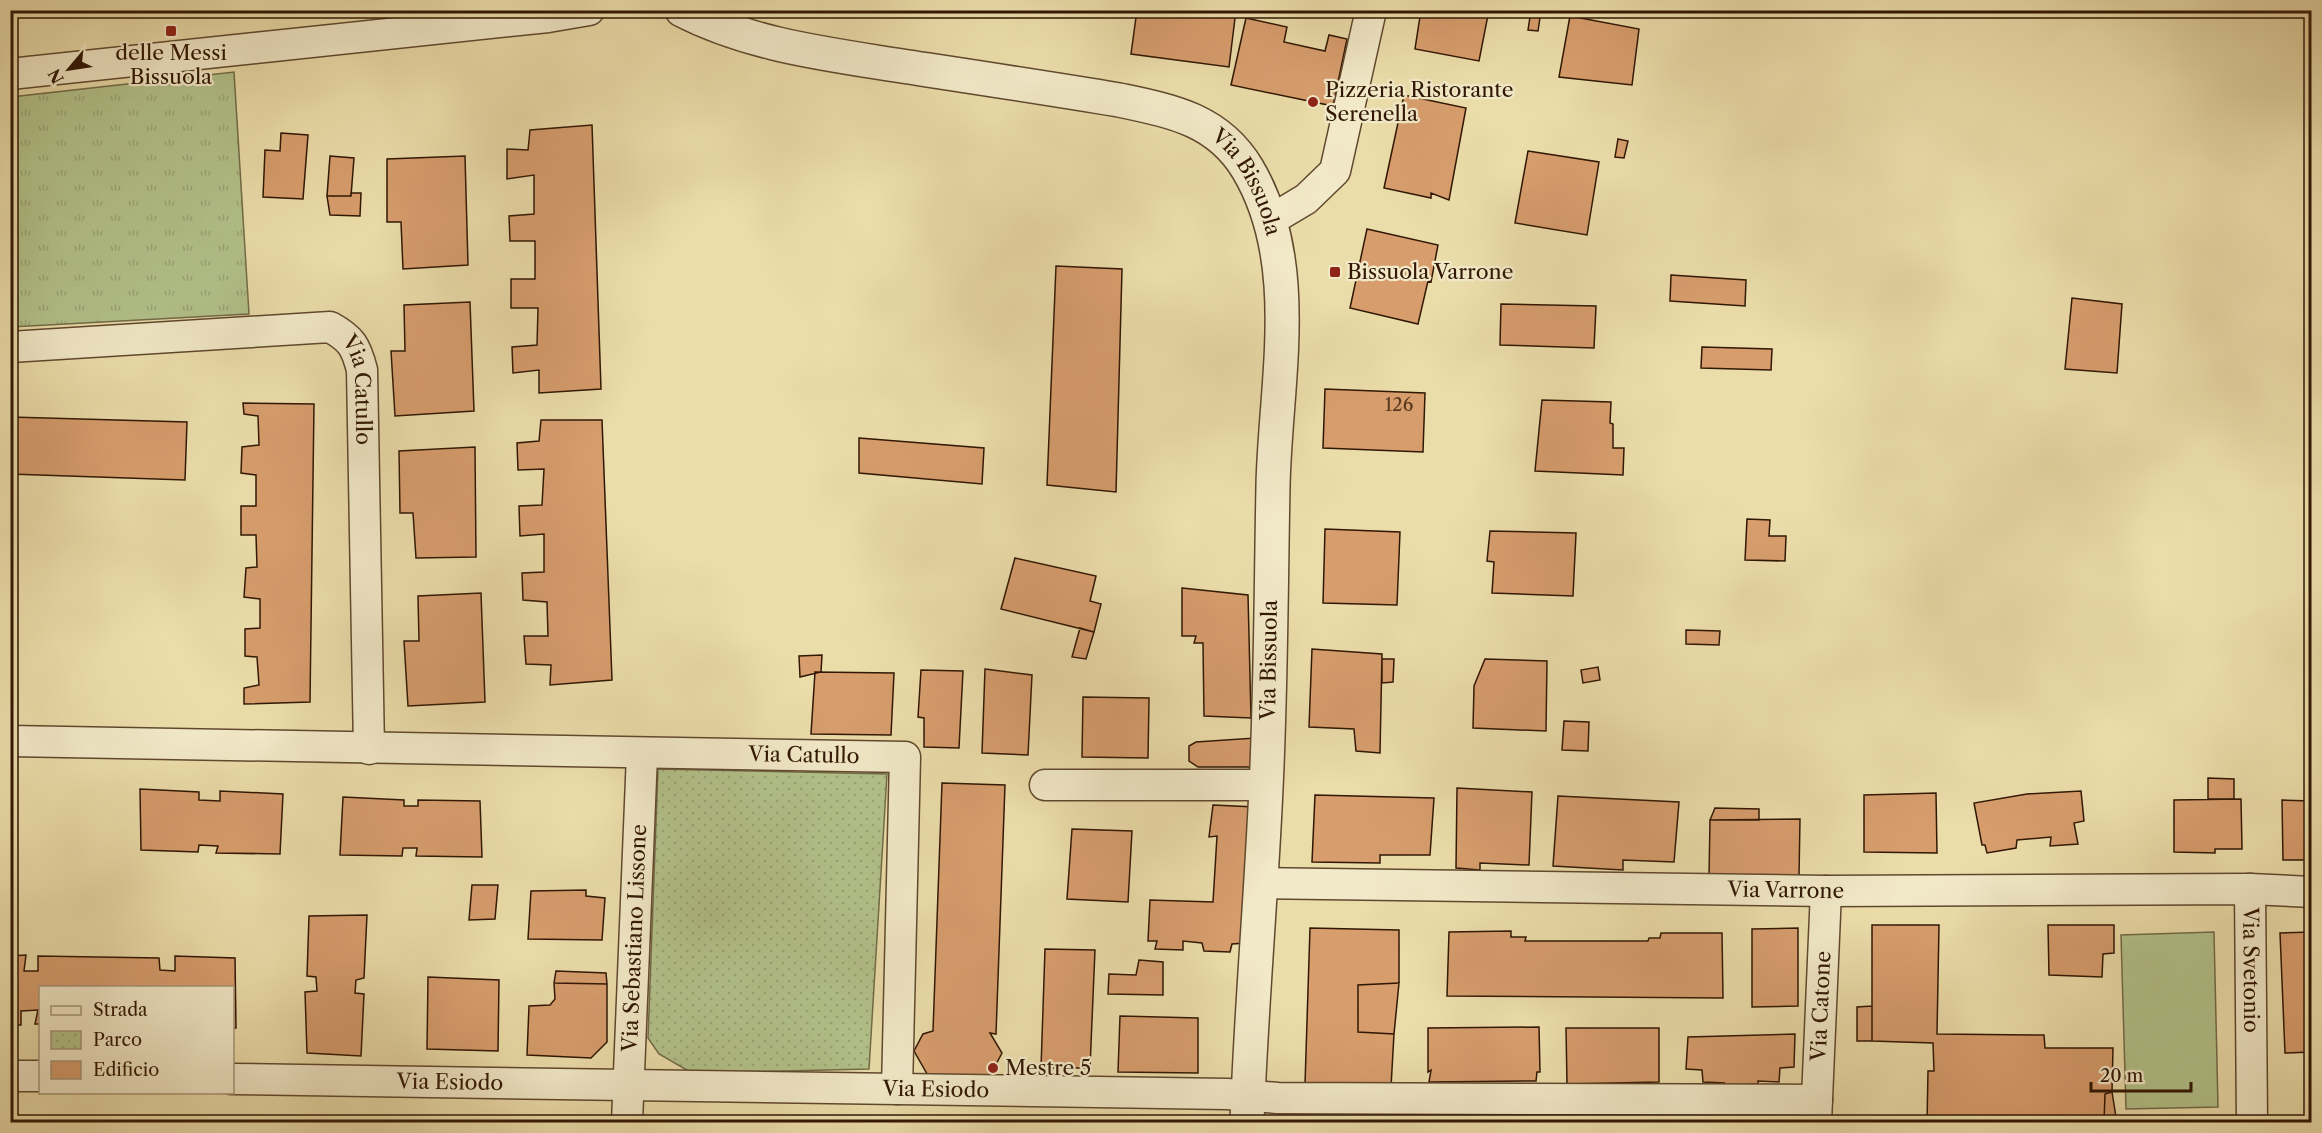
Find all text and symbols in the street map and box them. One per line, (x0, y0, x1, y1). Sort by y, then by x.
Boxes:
marker: delle Messi Bissuola (164, 24, 178, 38)
north arrow (39, 39, 99, 99)
place label: delle Messi Bissuola (115, 40, 227, 89)
text: N (44, 65, 68, 87)
place label: Pizzeria Ristorante Serenella (1325, 77, 1514, 126)
marker: Pizzeria Ristorante Serenella (1306, 95, 1320, 109)
street label: Via Bissuola (1207, 122, 1287, 239)
place label: Bissuola Varrone (1347, 259, 1513, 284)
marker: Bissuola Varrone (1328, 265, 1342, 279)
street label: Via Catullo (337, 329, 376, 445)
house number: 126 (1385, 394, 1413, 416)
street label: Via Bissuola (1255, 599, 1282, 721)
street label: Via Catullo (747, 741, 860, 768)
street label: Via Sebastiano Lissone (617, 824, 651, 1054)
street label: Via Varrone (1726, 877, 1844, 903)
street label: Via Svetonio (2238, 906, 2264, 1033)
street label: Via Catone (1806, 950, 1835, 1063)
legend (39, 986, 234, 1094)
text: Strada (93, 999, 148, 1021)
text: Parco (93, 1029, 142, 1051)
place label: Mestre 5 (1005, 1055, 1091, 1080)
scale bar (2091, 1055, 2192, 1093)
text: Edificio (93, 1059, 159, 1081)
marker: Mestre 5 (986, 1061, 1000, 1075)
text: 20 m (2100, 1065, 2144, 1087)
street label: Via Esiodo (396, 1068, 503, 1095)
street label: Via Esiodo (881, 1076, 989, 1102)

